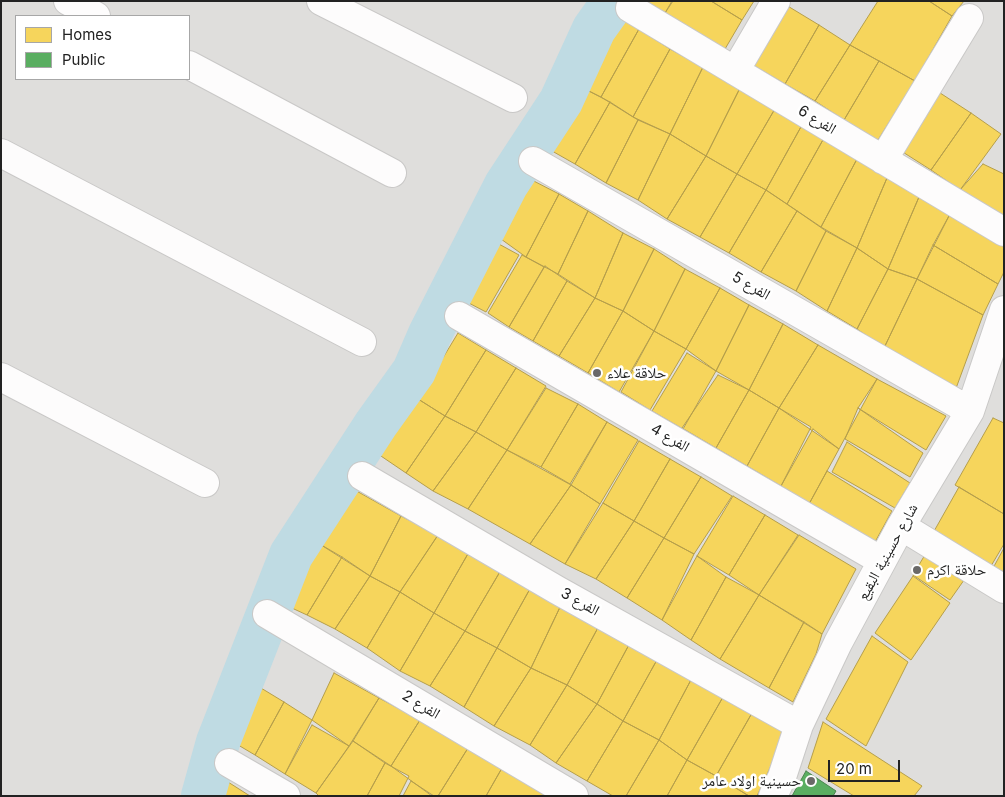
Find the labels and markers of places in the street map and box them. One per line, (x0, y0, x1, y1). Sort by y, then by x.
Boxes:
place label: حلاقة علاء (607, 364, 666, 382)
marker: حلاقة علاء (591, 367, 603, 379)
place label: حلاقة اكرم (927, 561, 986, 579)
marker: حلاقة اكرم (911, 564, 923, 576)
place label: حسينية اولاد عامر (702, 772, 801, 790)
marker: حسينية اولاد عامر (805, 775, 817, 787)

